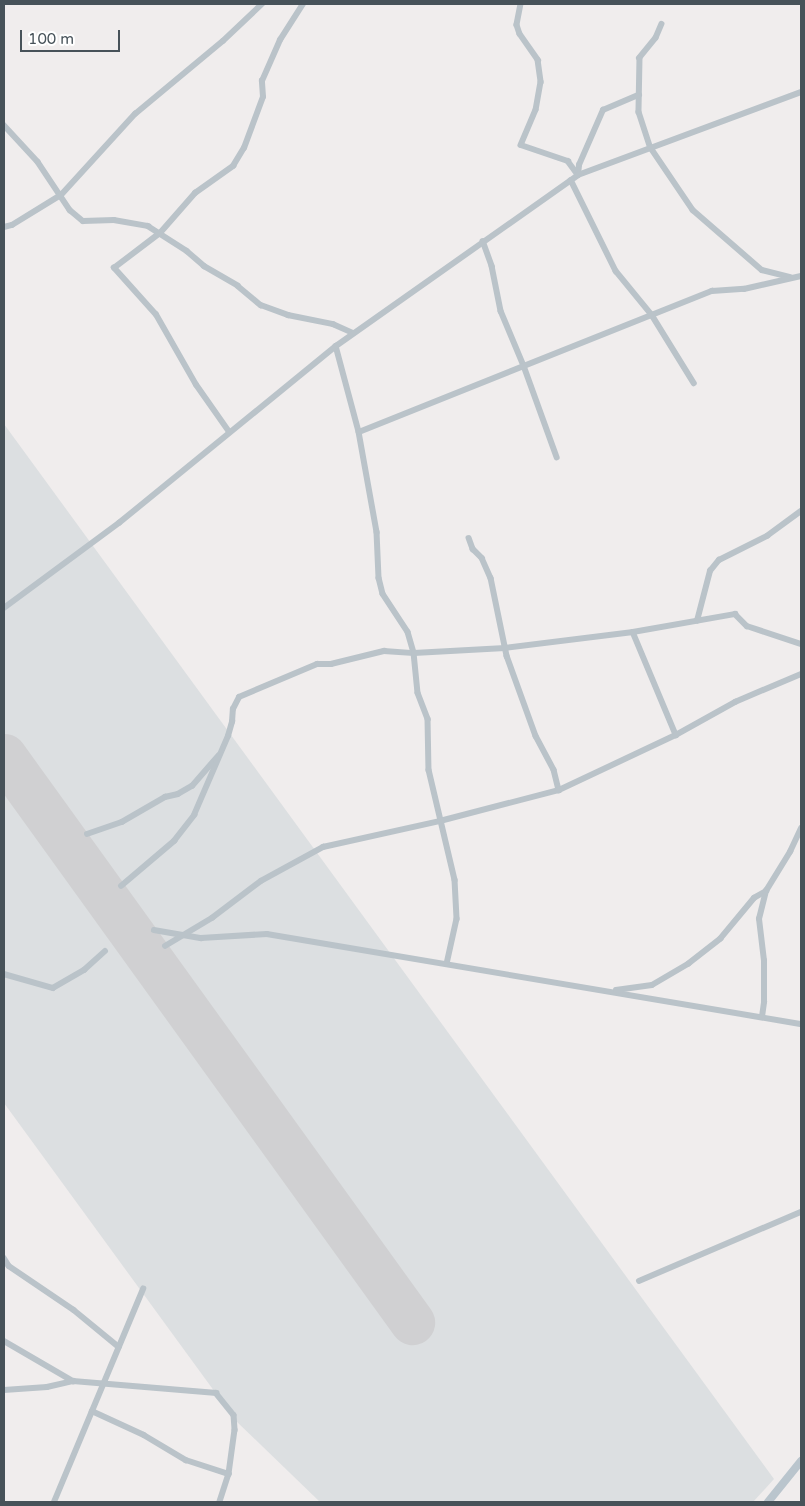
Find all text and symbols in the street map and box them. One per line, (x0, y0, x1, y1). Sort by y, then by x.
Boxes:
scale bar (22, 20, 122, 52)
text: 100 m (28, 30, 74, 48)

